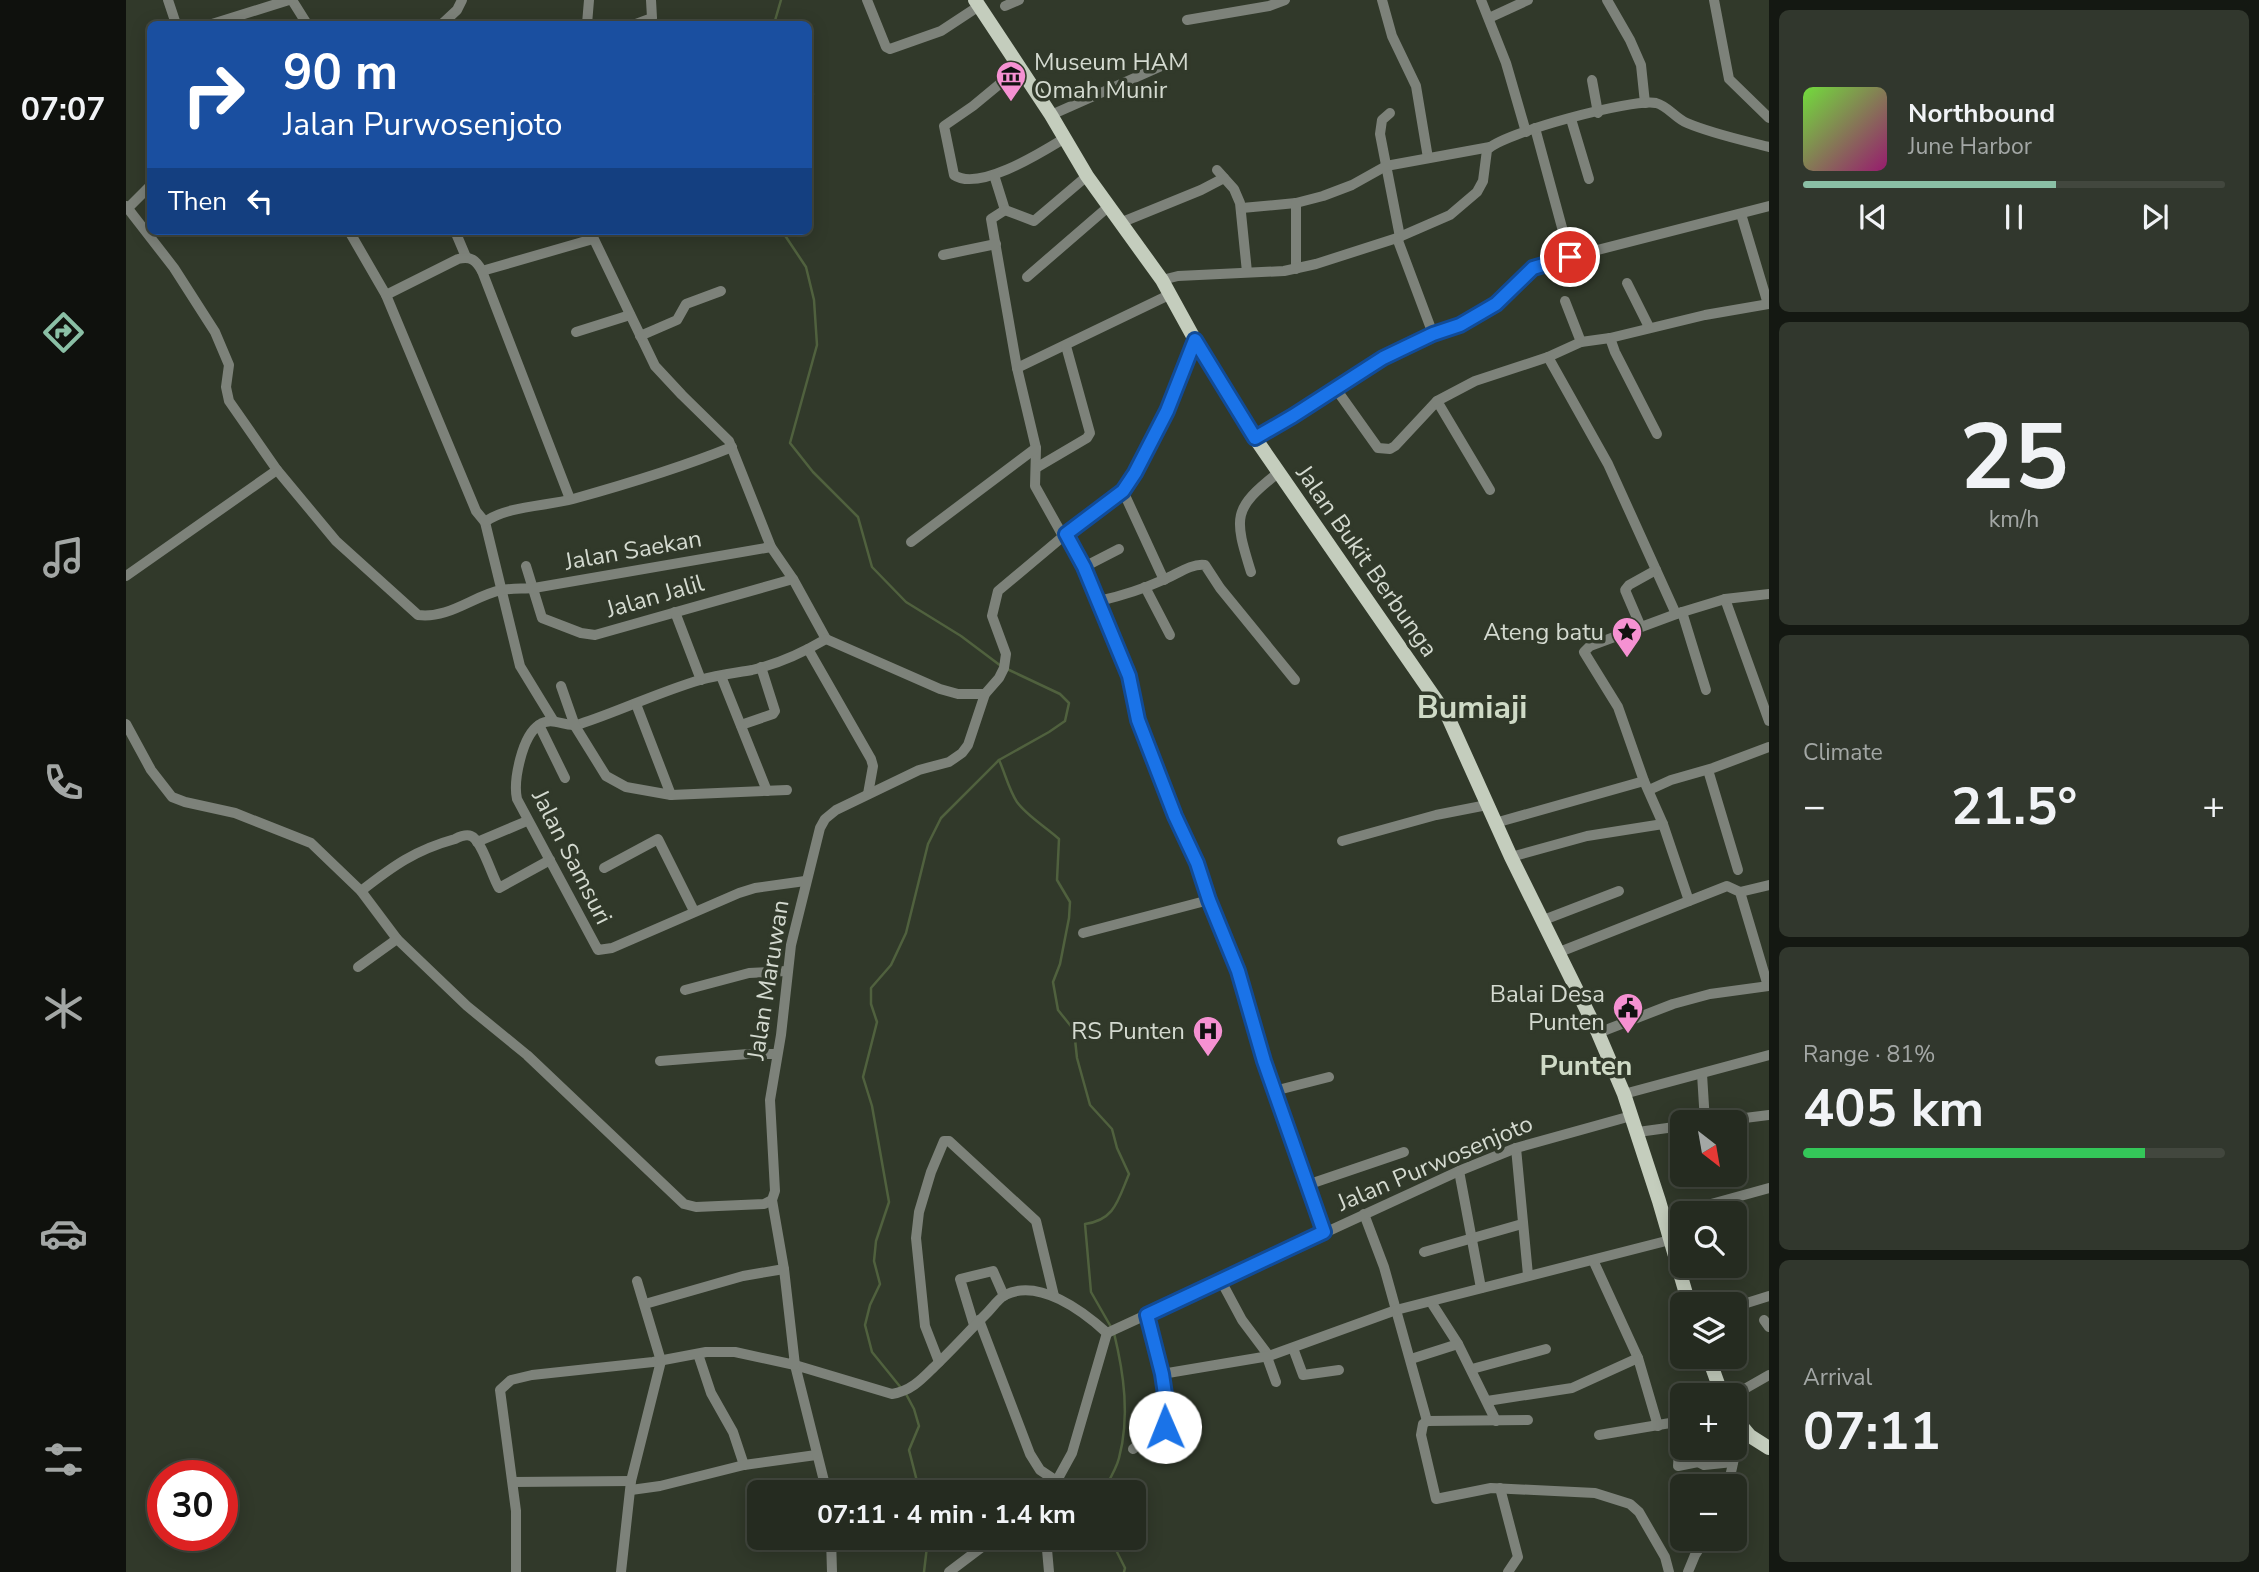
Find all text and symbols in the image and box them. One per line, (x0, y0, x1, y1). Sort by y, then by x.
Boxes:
text: 90 m (283, 39, 398, 106)
place label: Museum HAM Omah Munir (1034, 46, 1189, 106)
icon: right (168, 49, 259, 140)
museum icon: Museum HAM Omah Munir (994, 59, 1028, 103)
text: 07:07 (21, 88, 105, 131)
text: Northbound (1908, 96, 2055, 131)
text: Jalan Purwosenjoto (283, 103, 563, 146)
text: June Harbor (1908, 131, 2032, 162)
icon: left (241, 182, 279, 220)
text: Then (168, 184, 227, 219)
icon: previous (1854, 198, 1892, 236)
icon: pause (1995, 198, 2033, 236)
icon: next (2136, 198, 2174, 236)
pin (1540, 227, 1600, 287)
icon: arrive (1551, 238, 1589, 276)
icon: directions (39, 308, 88, 357)
text: 25 (1959, 396, 2069, 520)
street label: Jalan Bukit Berbunga (1288, 458, 1445, 663)
text: km/h (1989, 504, 2039, 535)
street label: Jalan Saekan (561, 522, 704, 578)
icon: music (39, 533, 88, 582)
street label: Jalan Jalil (601, 567, 708, 625)
place icon: Ateng batu (1610, 615, 1644, 659)
place label: Ateng batu (1483, 616, 1604, 648)
district label: Bumiaji (1417, 686, 1527, 729)
text: Climate (1803, 737, 1883, 768)
icon: phone (39, 758, 88, 807)
text: 21.5° (1951, 771, 2077, 842)
text: − (1803, 781, 1826, 832)
text: + (2202, 781, 2225, 832)
street label: Jalan Samsuri (524, 783, 620, 930)
street label: Jalan Maruwan (739, 898, 796, 1063)
place label: Balai Desa Punten (1490, 978, 1605, 1038)
icon: climate (39, 984, 88, 1033)
public building icon: Balai Desa Punten (1611, 991, 1645, 1035)
hospital icon: RS Punten (1191, 1014, 1225, 1058)
place label: RS Punten (1071, 1015, 1185, 1047)
text: Range · 81% (1803, 1039, 1935, 1070)
district label: Punten (1540, 1047, 1632, 1085)
text: 405 km (1803, 1073, 1984, 1144)
street label: Jalan Purwosenjoto (1331, 1107, 1538, 1219)
north arrow (1670, 1110, 1746, 1186)
map controls (1670, 1110, 1747, 1551)
button: search (1670, 1201, 1747, 1278)
icon: car (39, 1209, 88, 1258)
button: layers (1670, 1292, 1747, 1369)
text: Arrival (1803, 1362, 1872, 1393)
button: + (1670, 1383, 1747, 1460)
position arrow (1128, 1390, 1202, 1464)
text: 07:11 (1803, 1396, 1941, 1467)
icon: filters (39, 1435, 88, 1484)
speed limit sign: 30 (147, 1460, 238, 1551)
button: − (1670, 1474, 1747, 1551)
text: 07:11 · 4 min · 1.4 km (817, 1497, 1076, 1532)

